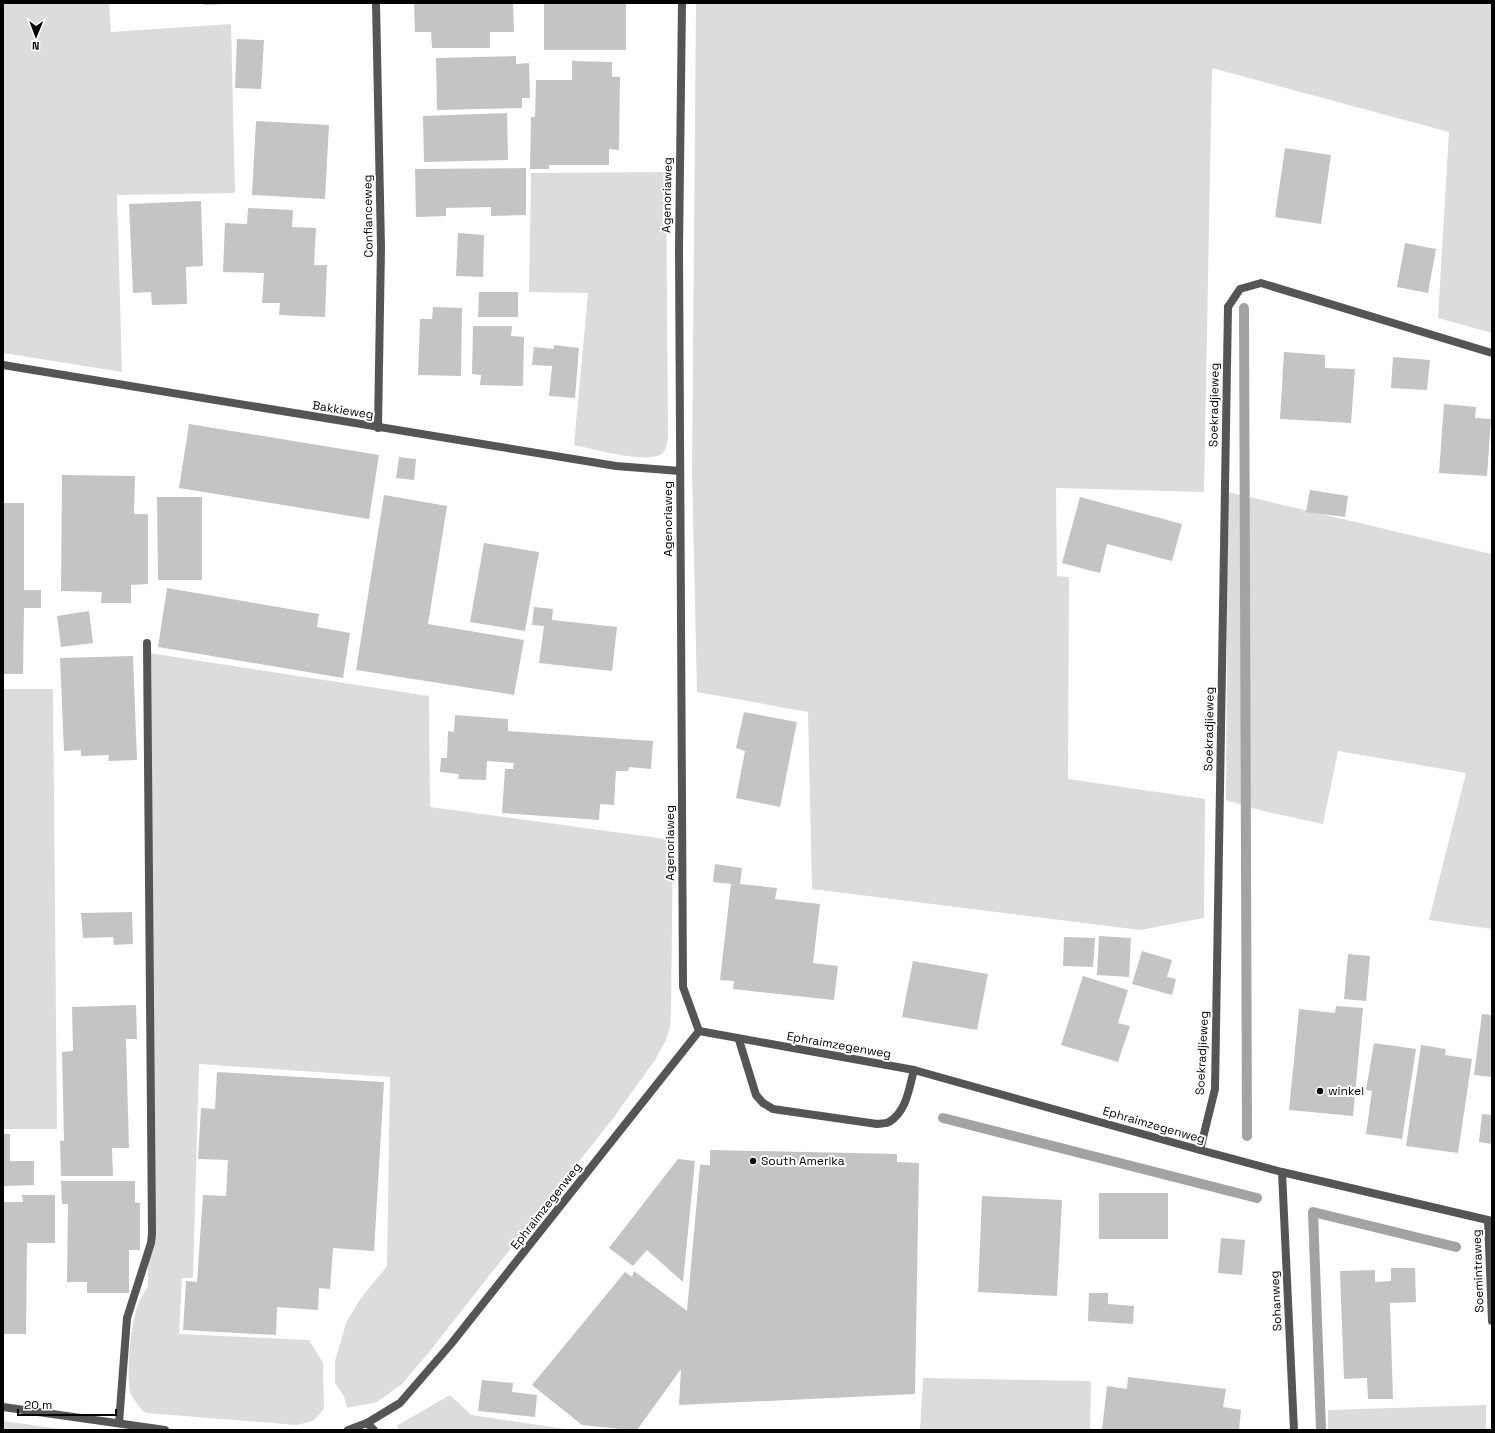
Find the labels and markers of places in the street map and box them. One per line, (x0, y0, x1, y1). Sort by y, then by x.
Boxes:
place label: winkel (1328, 1083, 1364, 1099)
marker: winkel (1315, 1086, 1325, 1096)
place label: South Amerika (761, 1153, 845, 1169)
marker: South Amerika (748, 1156, 758, 1166)

